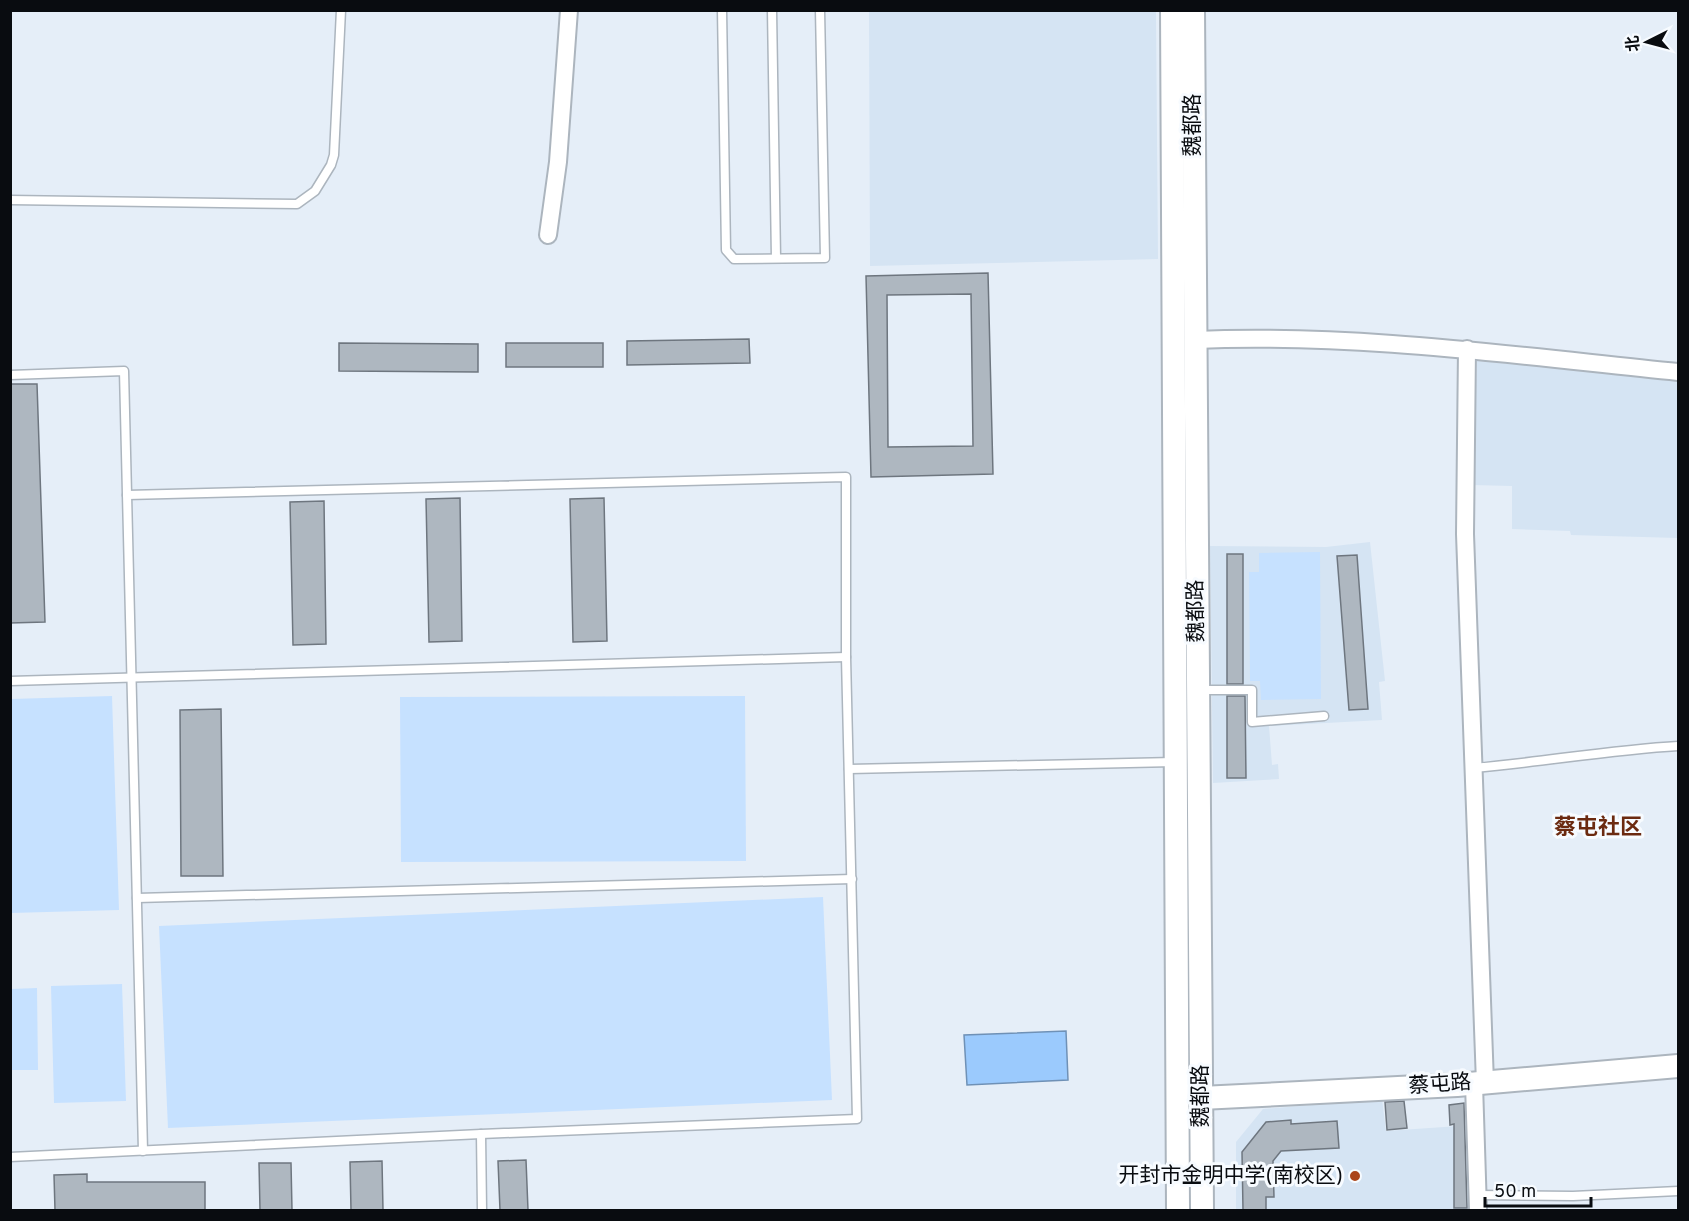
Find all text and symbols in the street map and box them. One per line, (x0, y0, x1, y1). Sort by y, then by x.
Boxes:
north arrow (1617, 12, 1677, 72)
text: 北 (1623, 34, 1645, 52)
street label: 魏都路 (1180, 94, 1207, 157)
street label: 魏都路 (1183, 579, 1211, 643)
district label: 蔡屯社区 (1554, 815, 1642, 842)
street label: 魏都路 (1188, 1065, 1215, 1128)
street label: 蔡屯路 (1408, 1069, 1472, 1101)
place label: 开封市金明中学(南校区) (1119, 1163, 1343, 1190)
marker: 开封市金明中学(南校区) (1348, 1169, 1362, 1183)
scale bar (1485, 1170, 1592, 1208)
text: 50 m (1494, 1181, 1536, 1204)

